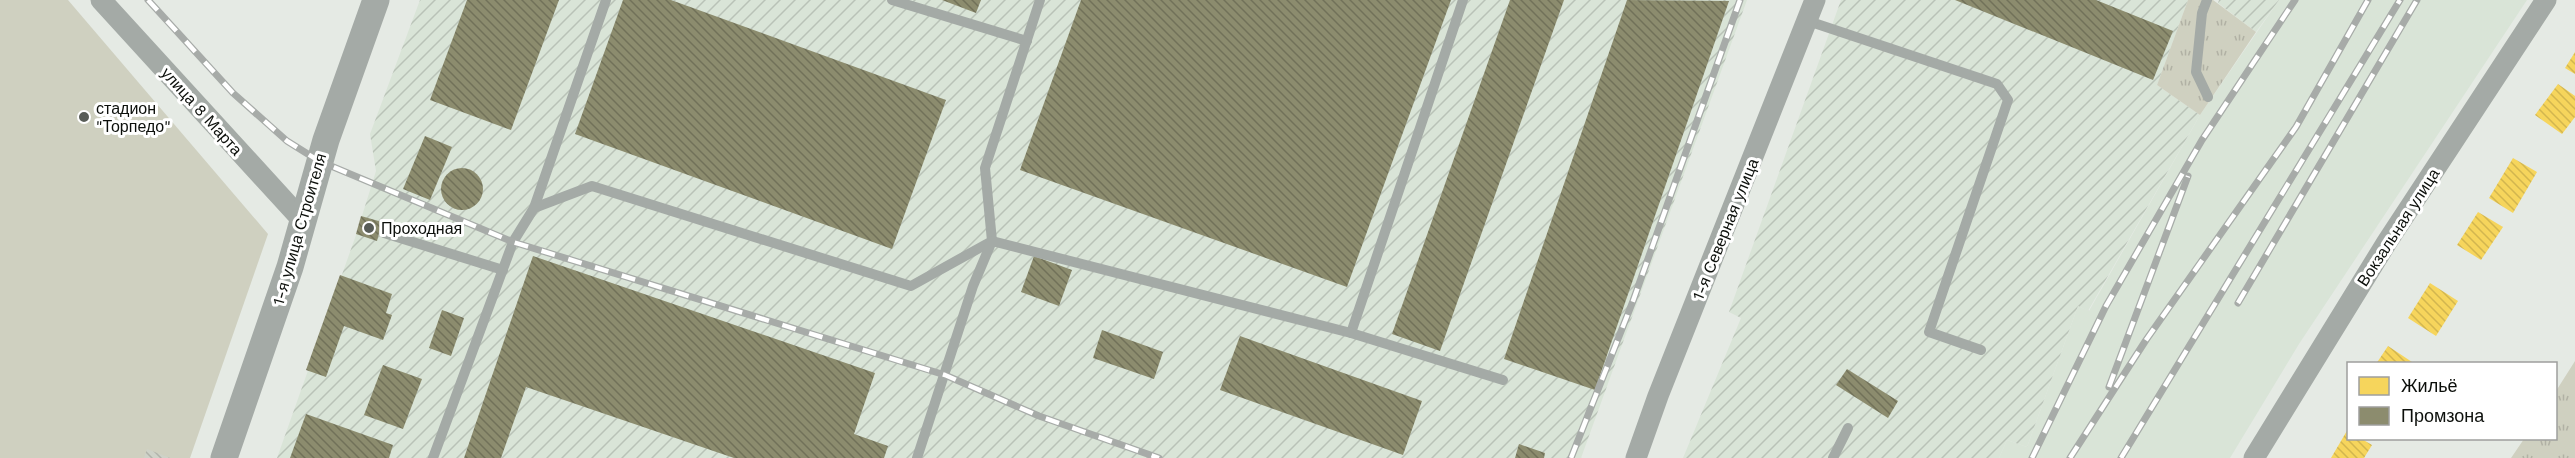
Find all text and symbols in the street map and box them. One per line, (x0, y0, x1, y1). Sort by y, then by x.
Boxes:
street label: улица 8 Марта (157, 63, 246, 159)
place label: стадион "Торпедо" (96, 99, 171, 136)
marker: стадион "Торпедо" (77, 110, 91, 124)
street label: 1-я улица Строителя (269, 151, 330, 307)
street label: 1-я Северная улица (1688, 156, 1763, 303)
street label: Вокзальная улица (2353, 165, 2444, 290)
place label: Проходная (381, 219, 462, 238)
marker: Проходная (362, 221, 376, 235)
legend (2347, 362, 2557, 440)
text: Жильё (2401, 375, 2458, 396)
text: Промзона (2401, 405, 2485, 426)

